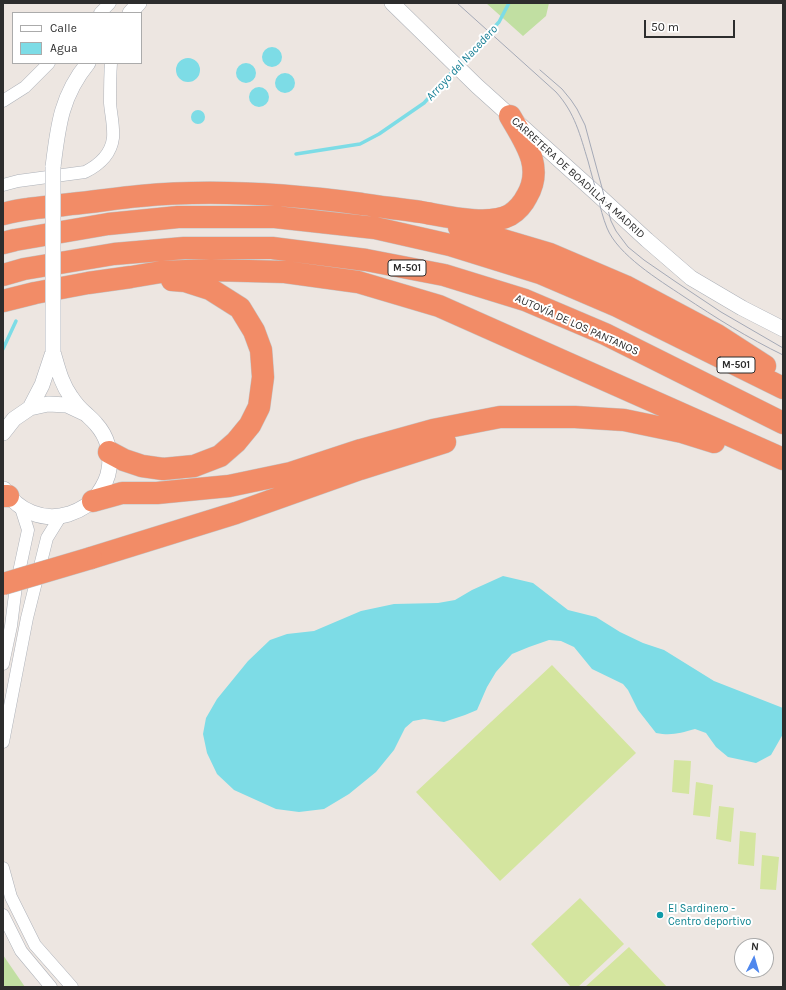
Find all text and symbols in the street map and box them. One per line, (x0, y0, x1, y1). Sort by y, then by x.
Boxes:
legend (12, 12, 142, 64)
scale bar (646, 12, 737, 38)
text: 50 m (651, 20, 679, 34)
text: Calle (50, 21, 77, 35)
water label: Arroyo del Nacedero (423, 22, 501, 104)
text: Agua (50, 41, 78, 55)
street label: CARRETERA DE BOADILLA A MADRID (509, 115, 647, 241)
road number: M-501 (388, 260, 426, 276)
street label: AUTOVÍA DE LOS PANTANOS (513, 292, 641, 358)
road number: M-501 (717, 357, 755, 373)
place label: El Sardinero - Centro deportivo (668, 902, 751, 928)
marker: El Sardinero - Centro deportivo (655, 910, 665, 920)
north arrow (734, 938, 774, 978)
text: N (750, 940, 759, 953)

